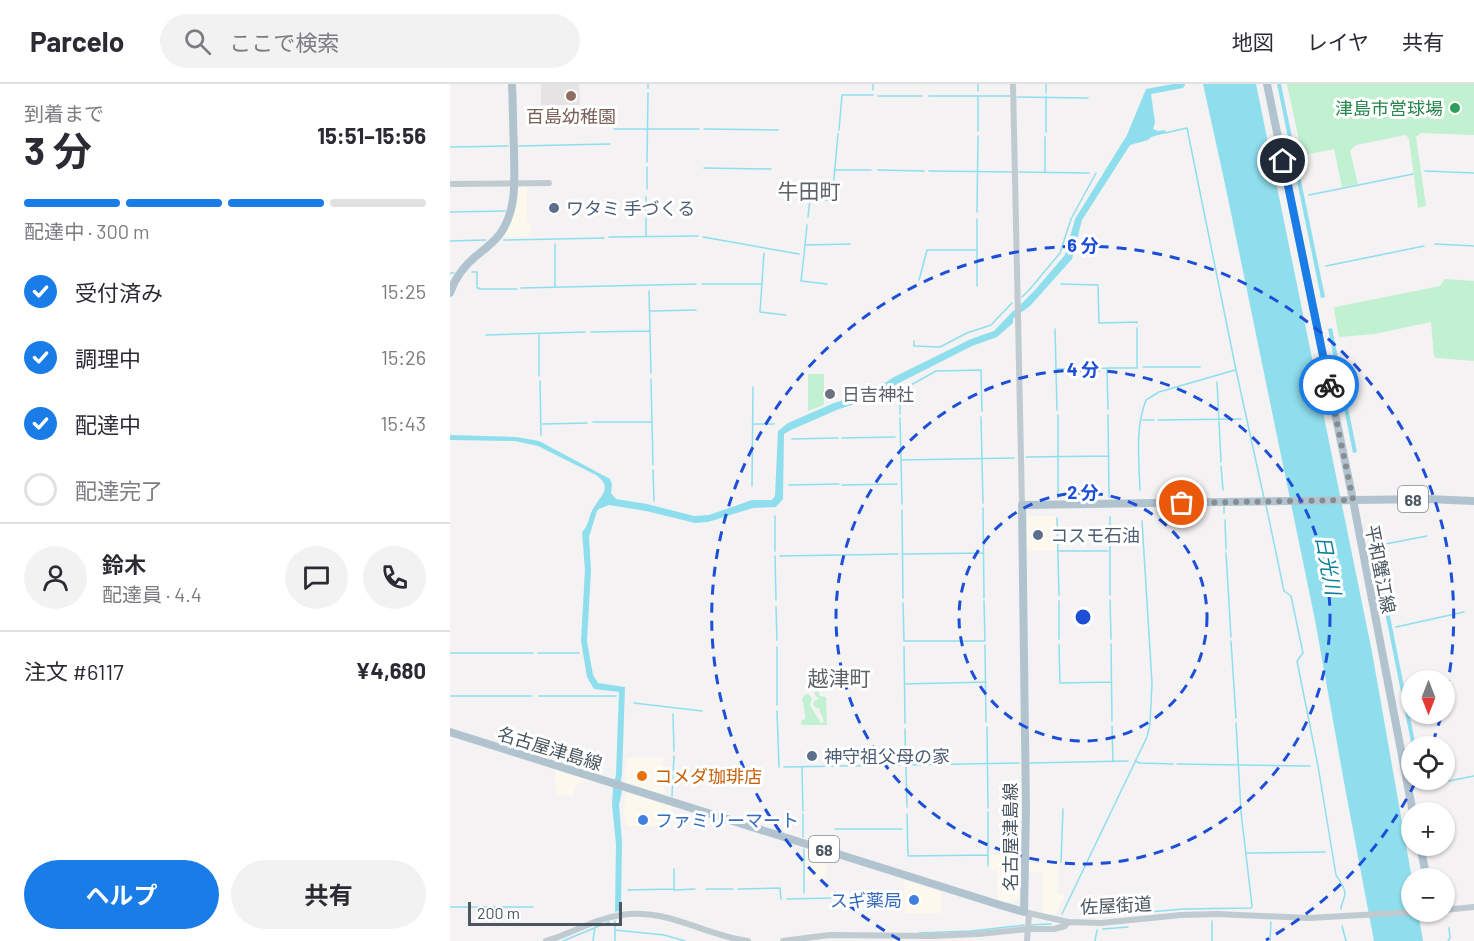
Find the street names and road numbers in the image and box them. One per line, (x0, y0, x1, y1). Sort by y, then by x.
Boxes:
road number: 68 (1398, 486, 1428, 512)
street label: 平和蟹江線 (1362, 523, 1400, 615)
street label: 名古屋津島線 (495, 722, 605, 774)
street label: 名古屋津島線 (999, 783, 1021, 891)
road number: 68 (809, 836, 839, 862)
street label: 佐屋街道 (1079, 892, 1153, 918)

